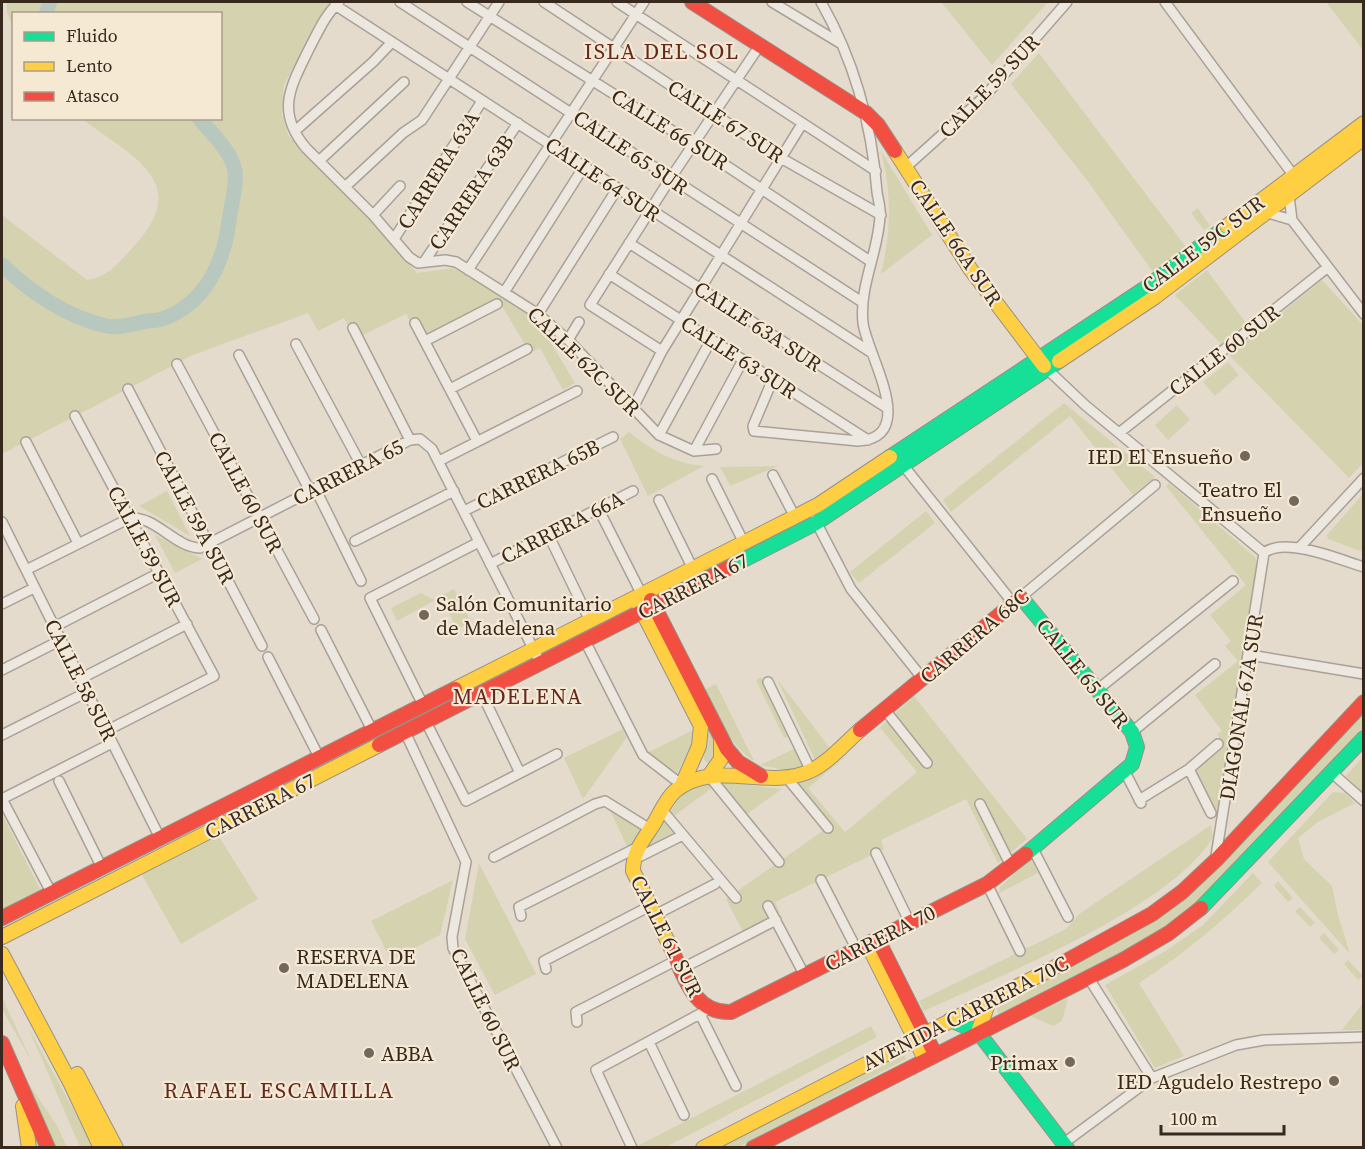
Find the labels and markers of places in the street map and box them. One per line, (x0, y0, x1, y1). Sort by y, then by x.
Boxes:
place label: IED El Ensueño (1087, 442, 1233, 471)
marker: IED El Ensueño (1238, 449, 1252, 463)
place label: Teatro El Ensueño (1199, 475, 1282, 528)
marker: Teatro El Ensueño (1287, 494, 1301, 508)
place label: Salón Comunitario de Madelena (436, 589, 612, 642)
marker: Salón Comunitario de Madelena (417, 608, 431, 622)
place label: RESERVA DE MADELENA (296, 942, 415, 995)
marker: RESERVA DE MADELENA (277, 961, 291, 975)
place label: ABBA (381, 1039, 434, 1068)
marker: ABBA (362, 1046, 376, 1060)
place label: Primax (990, 1048, 1058, 1077)
marker: Primax (1063, 1055, 1077, 1069)
place label: IED Agudelo Restrepo (1117, 1067, 1322, 1096)
marker: IED Agudelo Restrepo (1327, 1074, 1341, 1088)

